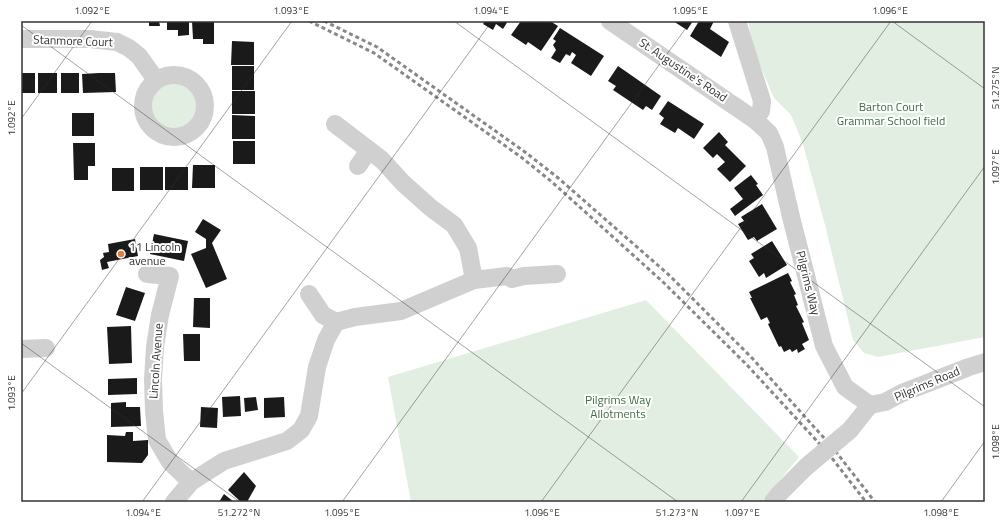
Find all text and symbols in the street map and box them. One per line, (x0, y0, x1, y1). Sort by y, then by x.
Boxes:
text: 1.092°E (74, 3, 110, 18)
text: 1.093°E (273, 3, 309, 18)
text: 1.094°E (473, 3, 509, 18)
text: 1.095°E (672, 3, 708, 18)
text: 1.096°E (872, 3, 908, 18)
street label: Stanmore Court (33, 30, 114, 51)
street label: St. Augustine's Road (635, 33, 731, 106)
text: 51.275°N (988, 67, 1003, 109)
park label: Barton Court Grammar School field (837, 97, 945, 130)
text: 1.092°E (4, 100, 19, 136)
text: 1.097°E (988, 149, 1003, 185)
place label: 11 Lincoln avenue (129, 237, 181, 270)
marker: 11 Lincoln avenue (116, 249, 126, 259)
street label: Pilgrims Way (791, 249, 826, 317)
street label: Lincoln Avenue (143, 323, 168, 399)
street label: Pilgrims Road (891, 361, 963, 406)
text: 1.093°E (4, 375, 19, 411)
park label: Pilgrims Way Allotments (585, 390, 651, 423)
text: 1.098°E (988, 424, 1003, 460)
text: 1.094°E (125, 505, 161, 520)
text: 51.272°N (218, 505, 260, 520)
text: 1.095°E (324, 505, 360, 520)
text: 1.096°E (524, 505, 560, 520)
text: 51.273°N (656, 505, 698, 520)
text: 1.097°E (724, 505, 760, 520)
text: 1.098°E (923, 505, 959, 520)

